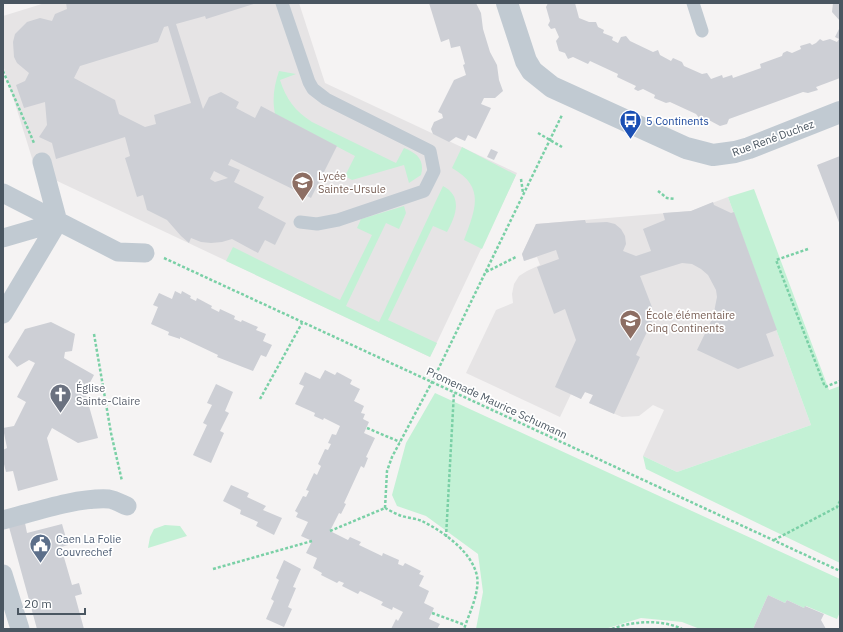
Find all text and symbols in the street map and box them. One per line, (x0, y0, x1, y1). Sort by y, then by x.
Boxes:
bus stop icon: 5 Continents (617, 108, 643, 141)
place label: 5 Continents (646, 114, 709, 128)
street label: Rue René Duchez (730, 117, 816, 159)
school or university icon: Lycée Sainte-Ursule (289, 169, 315, 202)
place label: Lycée Sainte-Ursule (318, 169, 386, 196)
school or university icon: École élémentaire Cinq Continents (618, 308, 644, 341)
place label: École élémentaire Cinq Continents (646, 308, 735, 335)
street label: Promenade Maurice Schumann (424, 364, 570, 442)
church icon: Église Sainte-Claire (47, 381, 73, 414)
place label: Église Sainte-Claire (76, 381, 140, 408)
public building icon: Caen La Folie Couvrechef (28, 532, 54, 565)
place label: Caen La Folie Couvrechef (56, 532, 121, 559)
scale bar (18, 590, 85, 616)
text: 20 m (24, 596, 52, 611)

